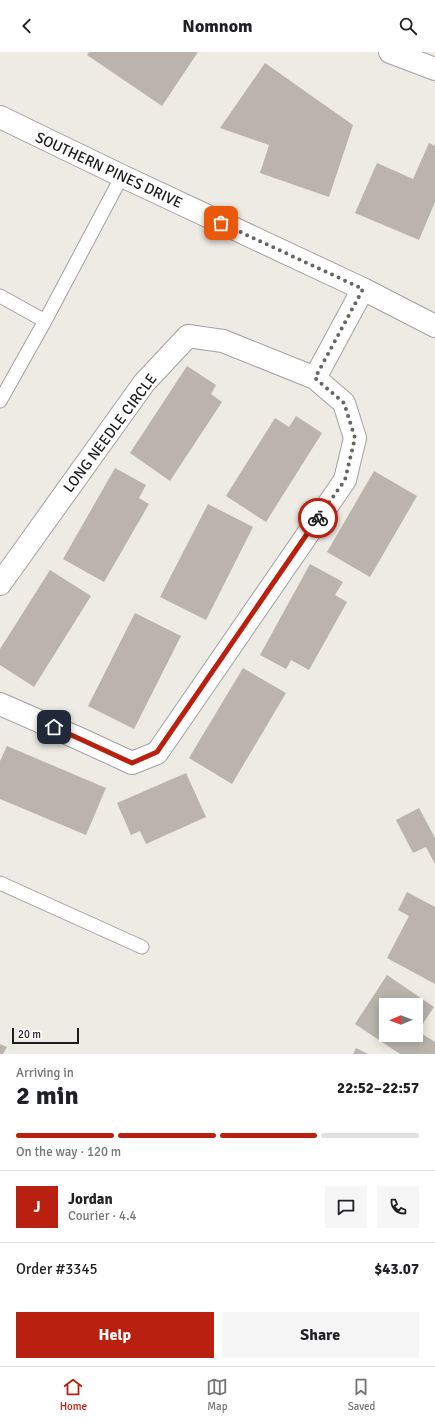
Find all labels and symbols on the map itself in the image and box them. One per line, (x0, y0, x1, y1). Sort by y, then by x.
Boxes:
street label: SOUTHERN PINES DRIVE (33, 128, 185, 212)
pin (204, 206, 238, 240)
street label: LONG NEEDLE CIRCLE (59, 370, 161, 496)
courier (298, 498, 338, 538)
pin (37, 710, 71, 744)
north arrow (379, 998, 423, 1042)
scale bar (12, 1026, 79, 1045)

